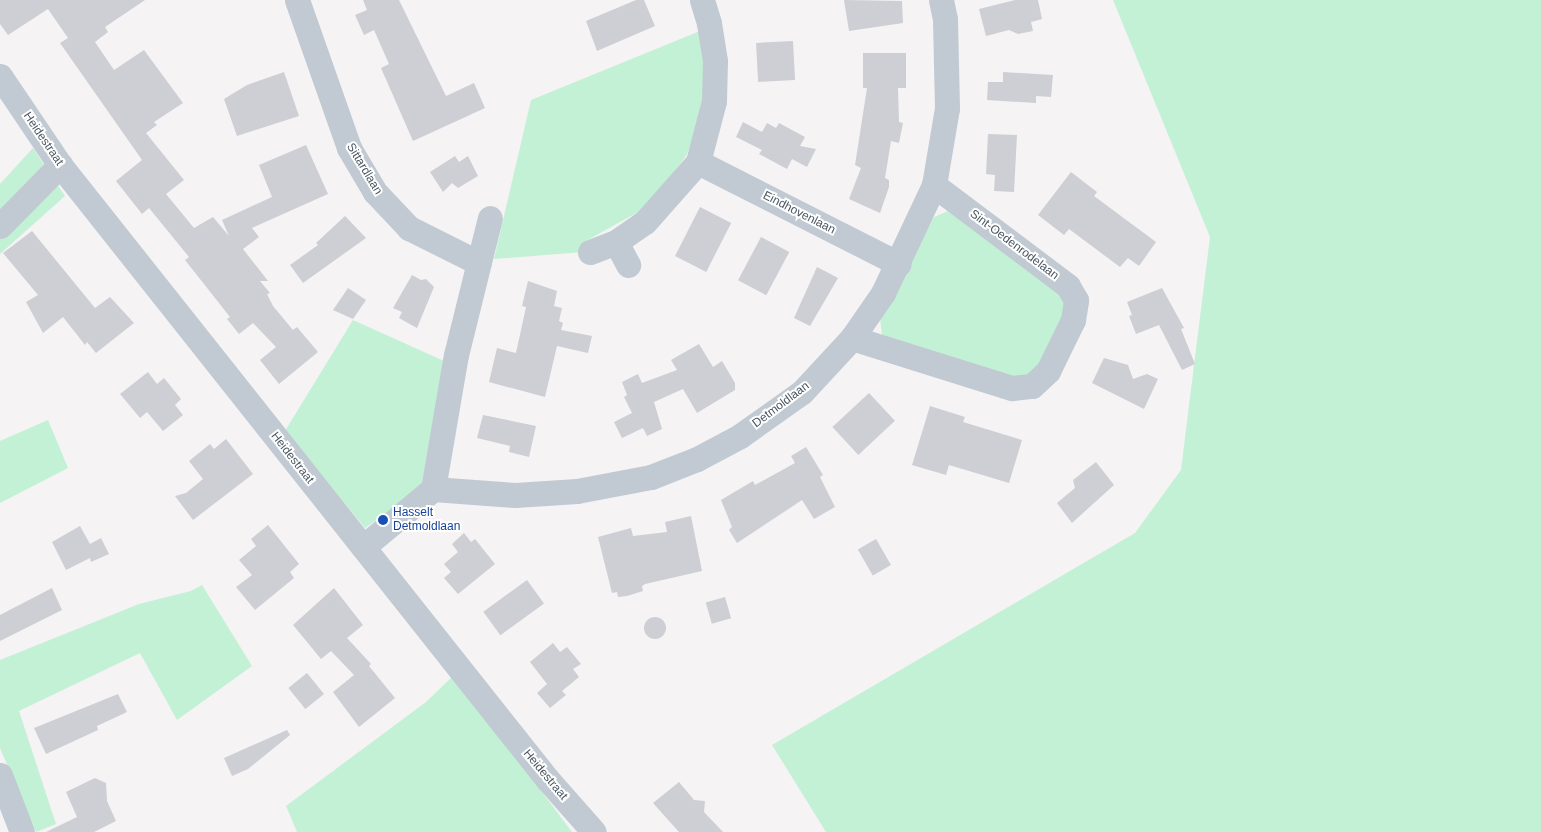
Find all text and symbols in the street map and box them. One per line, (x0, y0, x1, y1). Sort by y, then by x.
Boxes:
street label: Heidestraat (20, 110, 66, 168)
street label: Sittardlaan (343, 141, 385, 197)
street label: Eindhovenlaan (760, 189, 838, 237)
street label: Sint-Oedenrodelaan (967, 207, 1061, 283)
street label: Detmoldlaan (750, 379, 812, 431)
street label: Heidestraat (267, 429, 317, 487)
place label: Hasselt Detmoldlaan (393, 506, 460, 534)
marker: Hasselt Detmoldlaan (377, 514, 389, 526)
street label: Heidestraat (520, 747, 570, 803)

